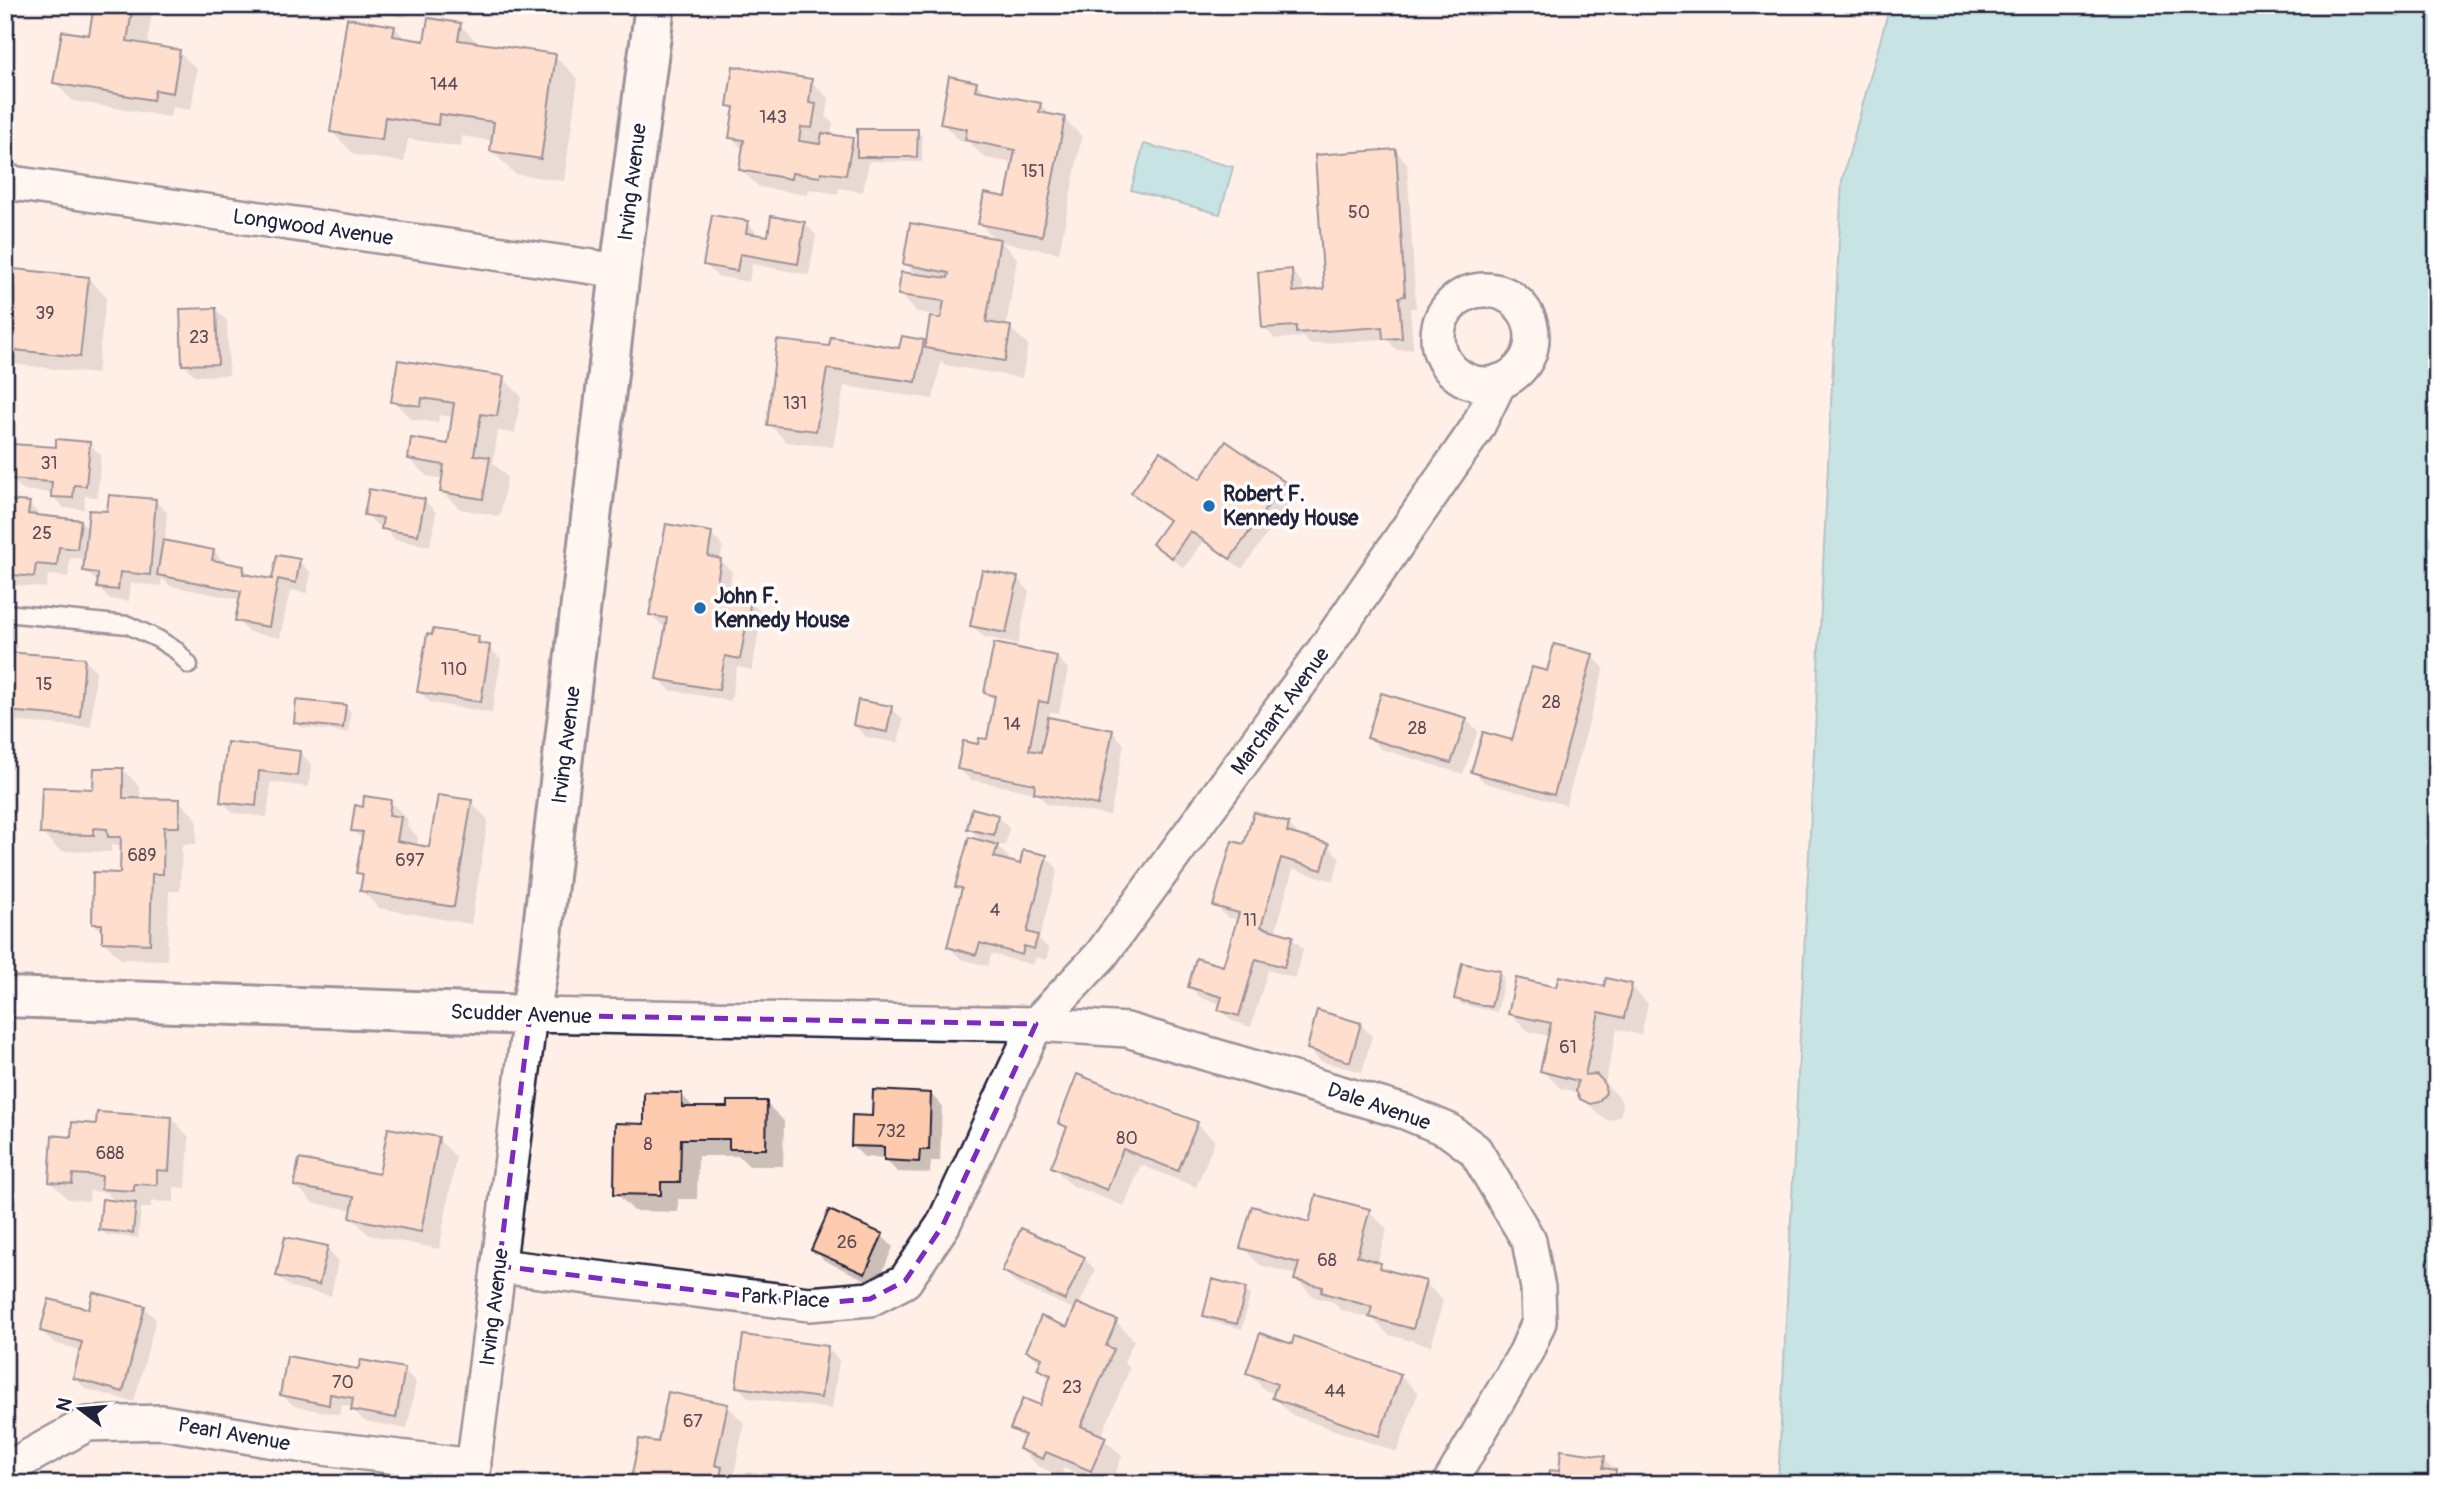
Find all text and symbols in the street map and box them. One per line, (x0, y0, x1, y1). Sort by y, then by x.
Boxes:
house number: 144 (430, 73, 459, 96)
house number: 143 (759, 106, 787, 129)
street label: Irving Avenue (612, 121, 653, 242)
house number: 151 (1021, 160, 1045, 183)
house number: 50 (1348, 201, 1370, 224)
street label: Longwood Avenue (231, 203, 395, 252)
house number: 39 (35, 302, 55, 325)
house number: 23 (189, 326, 209, 349)
house number: 131 (783, 392, 807, 415)
house number: 31 (40, 452, 58, 475)
place label: Robert F. Kennedy House (1223, 481, 1359, 532)
marker: Robert F. Kennedy House (1201, 498, 1217, 514)
house number: 25 (32, 522, 52, 545)
place label: John F. Kennedy House (714, 583, 850, 634)
marker: John F. Kennedy House (692, 600, 708, 616)
street label: Marchant Avenue (1225, 642, 1336, 780)
house number: 110 (441, 658, 467, 681)
house number: 15 (36, 673, 52, 696)
street label: Irving Avenue (546, 684, 587, 805)
house number: 28 (1541, 691, 1561, 714)
house number: 14 (1003, 713, 1021, 736)
house number: 28 (1407, 717, 1427, 740)
house number: 689 (128, 844, 156, 867)
house number: 697 (395, 849, 425, 872)
house number: 4 (990, 899, 1001, 922)
house number: 11 (1243, 909, 1257, 932)
street label: Scudder Avenue (450, 999, 593, 1030)
house number: 61 (1559, 1036, 1577, 1059)
street label: Dale Avenue (1324, 1076, 1435, 1137)
house number: 732 (876, 1120, 906, 1143)
house number: 80 (1116, 1127, 1138, 1150)
house number: 8 (643, 1133, 653, 1156)
house number: 688 (96, 1142, 124, 1165)
house number: 26 (837, 1231, 857, 1254)
street label: Irving Avenue (474, 1246, 515, 1367)
house number: 68 (1317, 1249, 1337, 1272)
street label: Park Place (740, 1282, 831, 1315)
house number: 70 (332, 1371, 354, 1394)
north arrow (46, 1374, 116, 1444)
house number: 23 (1062, 1376, 1082, 1399)
house number: 44 (1325, 1380, 1346, 1403)
text: N (51, 1395, 78, 1414)
house number: 67 (683, 1410, 703, 1433)
street label: Pearl Avenue (176, 1411, 293, 1458)

